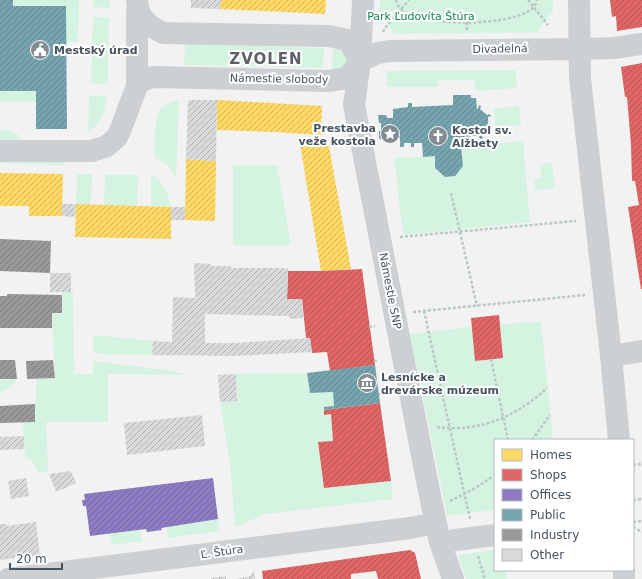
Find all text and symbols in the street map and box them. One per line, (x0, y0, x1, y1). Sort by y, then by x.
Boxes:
park label: Park Ľudovíta Štúra (367, 10, 475, 23)
public building icon: Mestský úrad (29, 39, 51, 61)
street label: Divadelná (472, 42, 528, 56)
place label: Mestský úrad (54, 44, 138, 57)
district label: ZVOLEN (229, 50, 303, 68)
street label: Námestie slobody (230, 72, 329, 86)
place label: Prestavba veže kostola (299, 122, 376, 148)
place icon: Prestavba veže kostola (379, 123, 401, 145)
place label: Kostol sv. Alžbety (452, 124, 512, 150)
church icon: Kostol sv. Alžbety (427, 125, 449, 147)
street label: Námestie SNP (376, 252, 404, 331)
place label: Lesnícke a drevárske múzeum (381, 371, 499, 397)
museum icon: Lesnícke a drevárske múzeum (356, 372, 378, 394)
legend (494, 439, 634, 571)
text: Homes (530, 448, 572, 462)
text: Shops (530, 468, 566, 482)
text: Offices (530, 488, 571, 502)
text: Public (530, 508, 566, 522)
text: Industry (530, 528, 579, 542)
street label: Ľ. Štúra (200, 543, 244, 561)
scale bar (10, 545, 62, 571)
text: Other (530, 548, 564, 562)
text: 20 m (16, 552, 47, 566)

